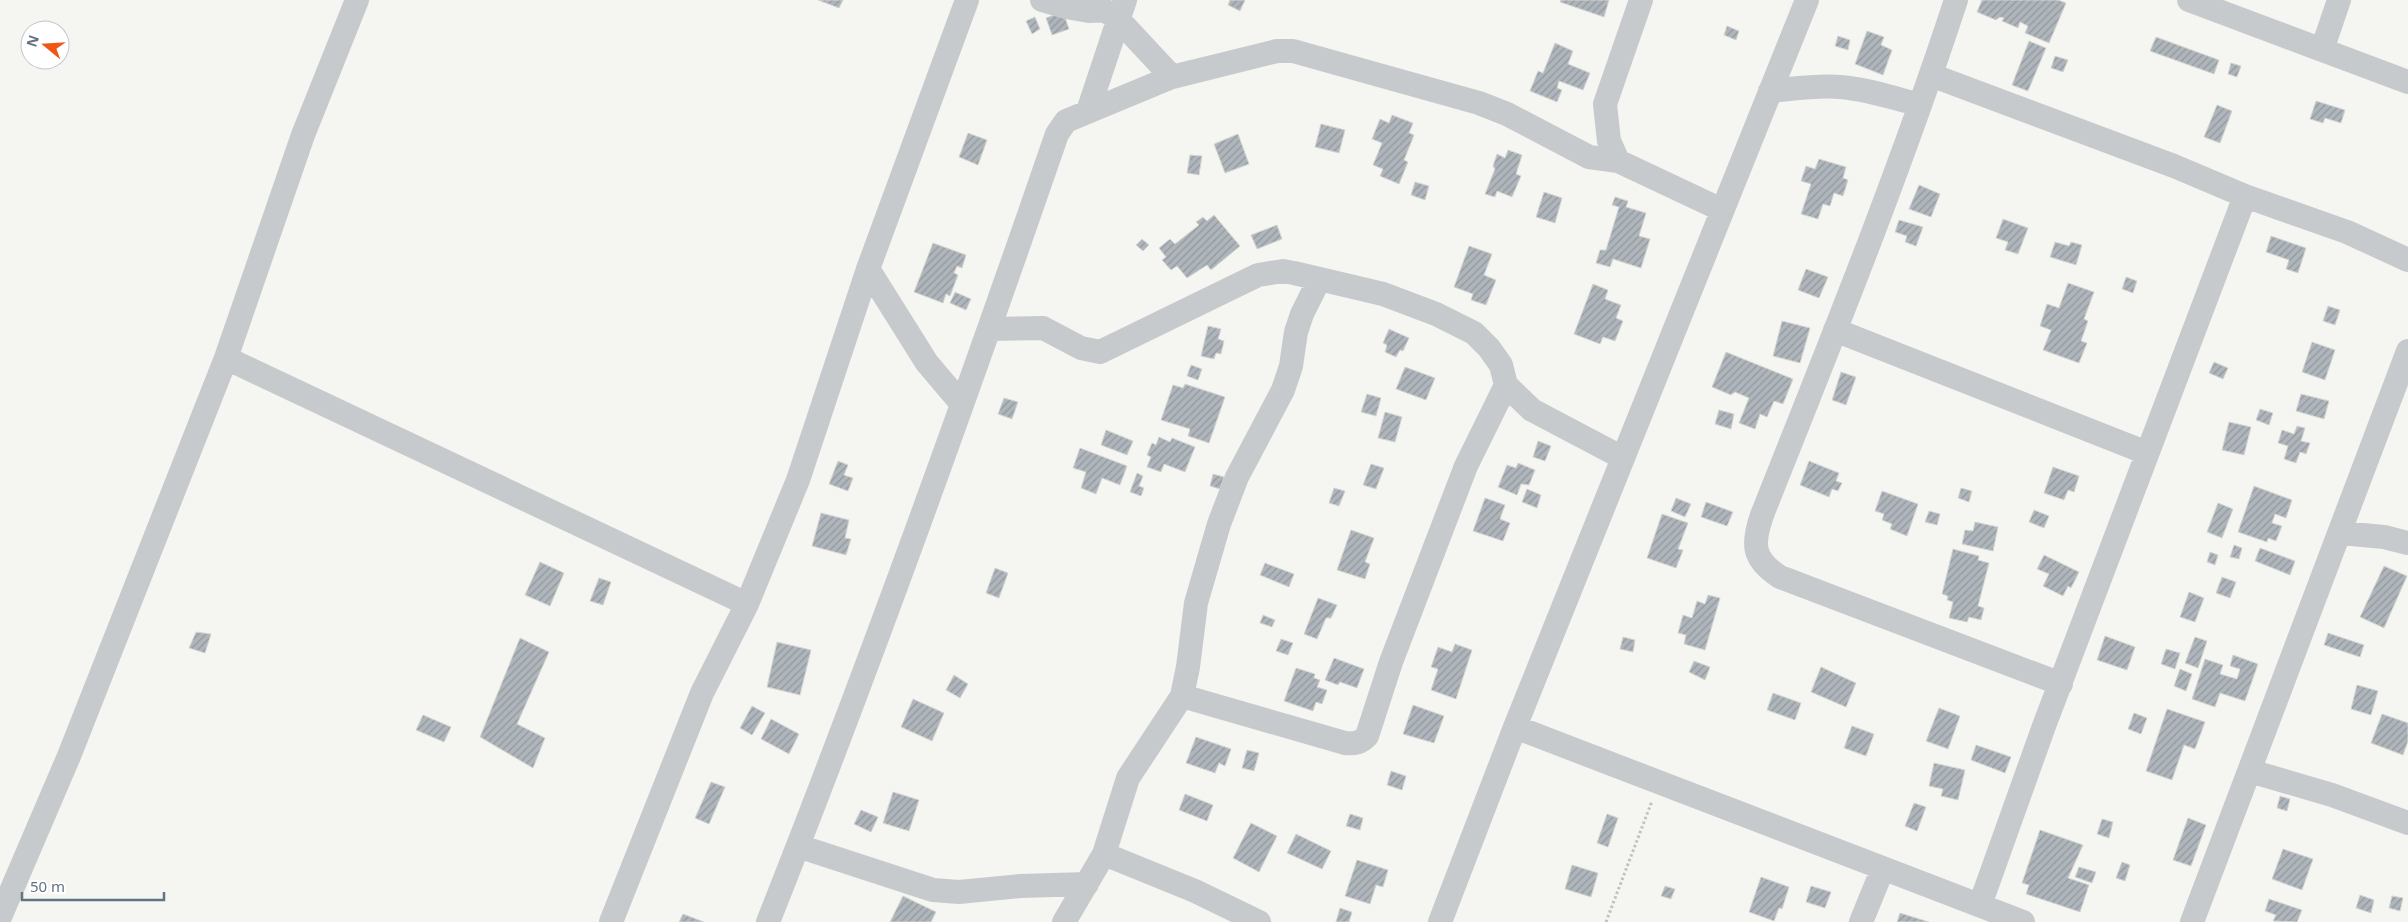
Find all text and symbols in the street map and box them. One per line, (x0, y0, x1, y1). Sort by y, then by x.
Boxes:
north arrow (20, 20, 70, 70)
text: N (21, 32, 43, 49)
scale bar (22, 870, 165, 902)
text: 50 m (30, 876, 65, 896)

